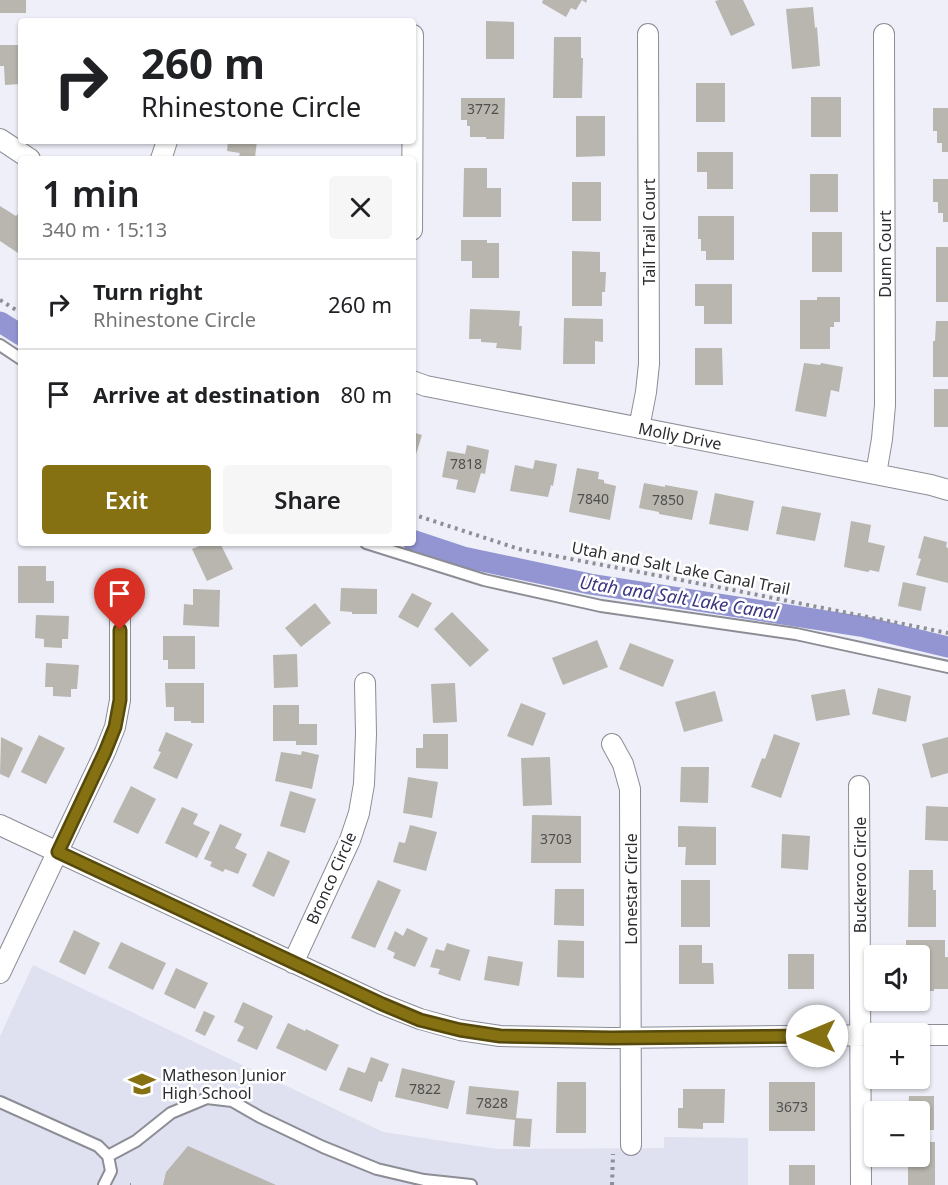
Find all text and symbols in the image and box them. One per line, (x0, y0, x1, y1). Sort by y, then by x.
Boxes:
text: 260 m (141, 34, 265, 91)
icon: right (42, 42, 120, 120)
text: Rhinestone Circle (141, 88, 361, 125)
house number: 3772 (467, 99, 499, 118)
text: 1 min (42, 169, 140, 218)
button: close (329, 176, 392, 239)
street label: Tail Trail Court (638, 178, 660, 285)
street label: Dunn Court (874, 210, 896, 298)
text: 340 m · 15:13 (42, 216, 167, 243)
text: Turn right (93, 276, 203, 306)
icon: right (42, 288, 75, 321)
text: 260 m (328, 289, 392, 319)
text: Rhinestone Circle (93, 306, 256, 333)
icon: arrive (42, 378, 75, 411)
text: Arrive at destination (93, 379, 320, 409)
text: 80 m (341, 379, 392, 409)
street label: Molly Drive (637, 417, 723, 455)
house number: 7818 (450, 454, 482, 473)
button: Exit (42, 465, 211, 534)
button: Share (223, 465, 392, 534)
house number: 7840 (577, 489, 609, 508)
house number: 7850 (652, 490, 684, 509)
street label: Utah and Salt Lake Canal Trail (570, 537, 792, 599)
pin (94, 568, 145, 630)
water label: Utah and Salt Lake Canal (578, 572, 780, 624)
icon: arrive (103, 577, 136, 610)
street label: Buckeroo Circle (849, 817, 871, 933)
street label: Bronco Circle (301, 828, 361, 928)
house number: 3703 (540, 829, 572, 848)
street label: Lonestar Circle (620, 833, 642, 945)
map controls (864, 945, 930, 1167)
button: sound (864, 945, 930, 1011)
position arrow (785, 1004, 849, 1068)
button: + (864, 1023, 930, 1089)
place label: Matheson Junior High School (162, 1064, 287, 1104)
school or university icon: Matheson Junior High School (127, 1069, 157, 1099)
house number: 7822 (409, 1079, 441, 1098)
house number: 7828 (476, 1093, 508, 1112)
house number: 3673 (776, 1097, 808, 1116)
button: − (864, 1101, 930, 1167)

